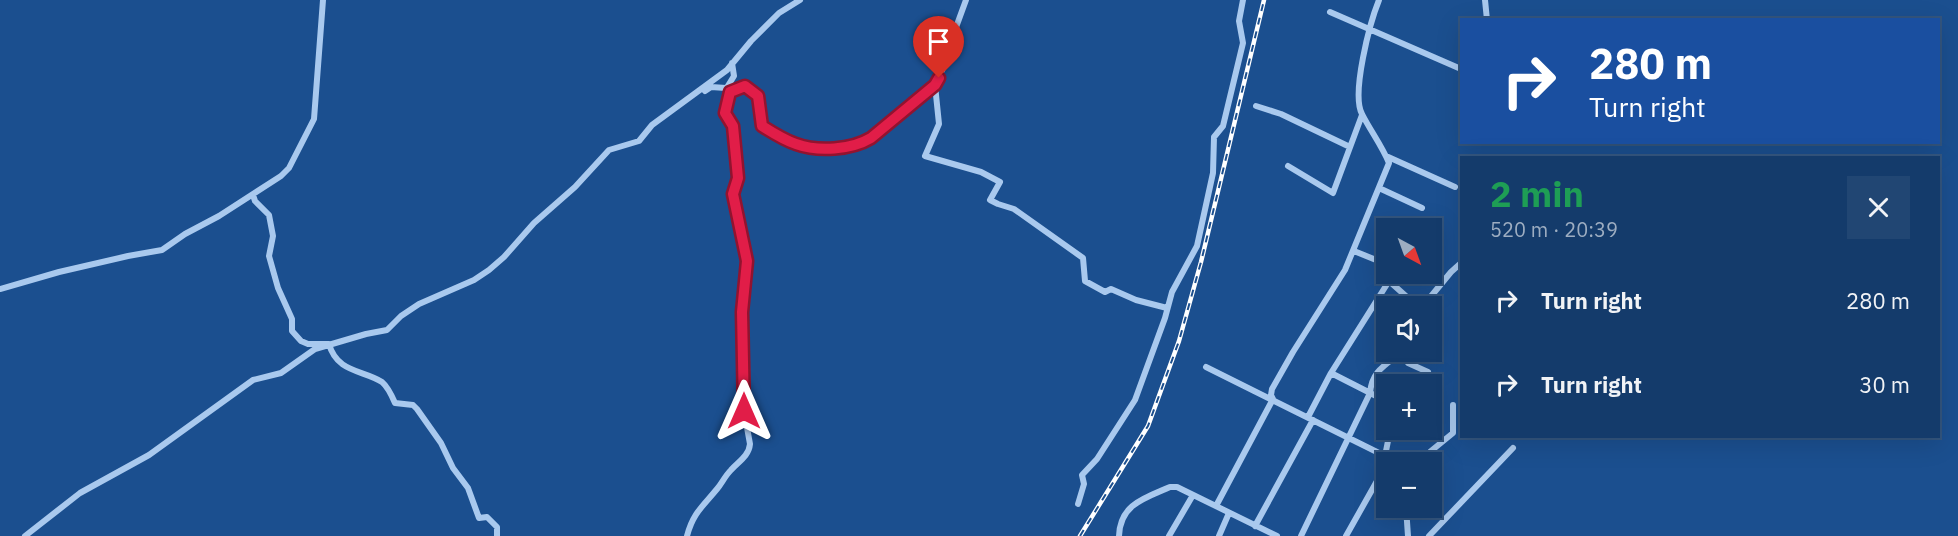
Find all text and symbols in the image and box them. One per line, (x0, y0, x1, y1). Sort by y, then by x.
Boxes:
pin (913, 16, 964, 78)
icon: arrive (922, 25, 955, 58)
text: 280 m (1589, 36, 1712, 91)
icon: right (1490, 42, 1568, 120)
text: Turn right (1589, 89, 1706, 124)
text: 2 min (1490, 170, 1584, 217)
button: close (1847, 176, 1910, 239)
text: 520 m · 20:39 (1490, 216, 1618, 243)
north arrow (1376, 218, 1442, 284)
map controls (1376, 218, 1442, 518)
icon: right (1490, 284, 1523, 317)
text: Turn right (1541, 286, 1642, 315)
text: 280 m (1846, 286, 1910, 315)
button: sound (1376, 296, 1442, 362)
icon: right (1490, 368, 1523, 401)
text: Turn right (1541, 370, 1642, 399)
text: 30 m (1859, 370, 1910, 399)
button: + (1376, 374, 1442, 440)
position arrow (712, 379, 776, 443)
button: − (1376, 452, 1442, 518)

